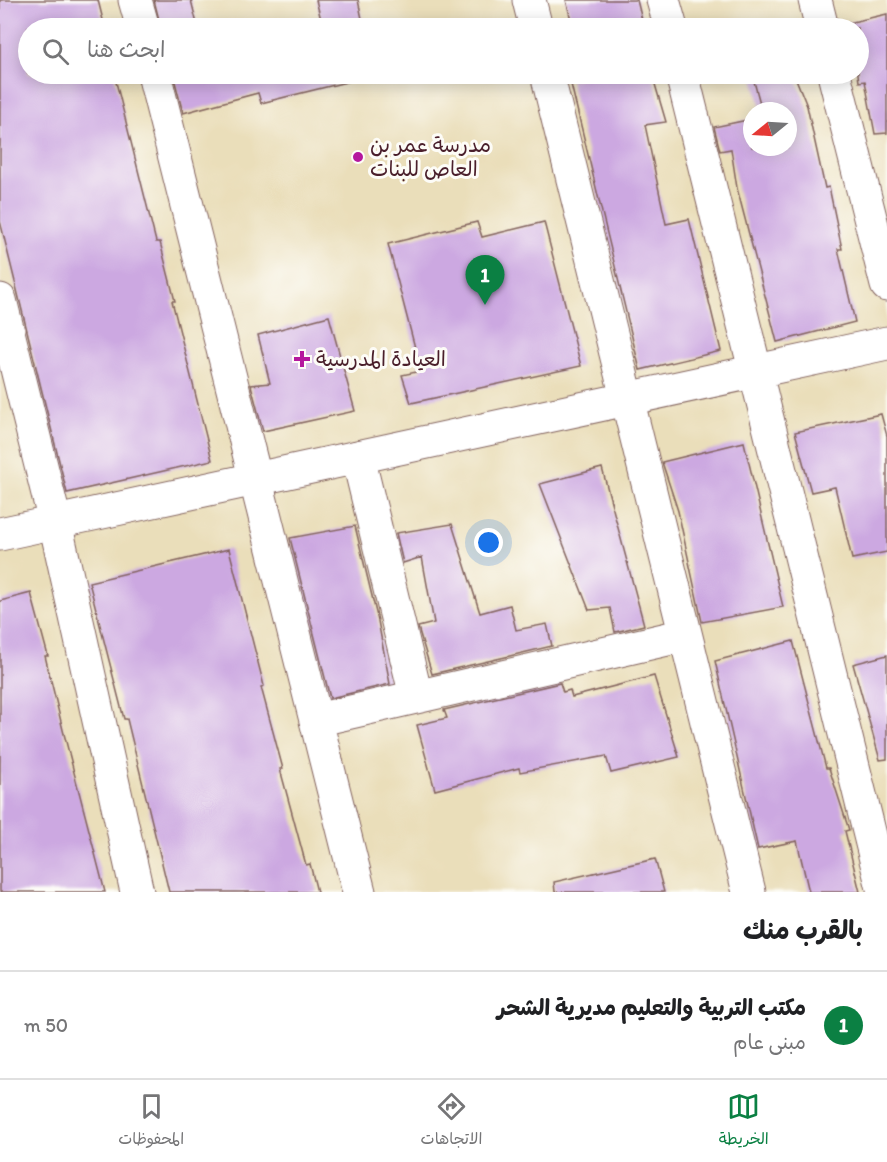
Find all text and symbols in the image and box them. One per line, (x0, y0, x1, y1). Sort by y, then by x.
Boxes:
search box (18, 18, 869, 84)
icon: search (39, 35, 72, 68)
text: ابحث هنا (87, 36, 166, 63)
north arrow (743, 102, 797, 156)
place label: مدرسة عمر بن العاص للبنات (370, 132, 491, 182)
marker: مدرسة عمر بن العاص للبنات (351, 150, 365, 164)
pin: 1 (466, 256, 504, 305)
place label: العيادة المدرسية (316, 346, 446, 371)
marker: العيادة المدرسية (293, 350, 311, 368)
your location (474, 528, 503, 557)
text: بالقرب منك (743, 914, 863, 946)
text: مكتب التربية والتعليم مديرية الشحر (497, 994, 806, 1021)
text: 50 m (24, 1013, 68, 1037)
text: 1 (839, 1013, 848, 1037)
text: مبنى عام (733, 1030, 806, 1054)
tab: المحفوظات (118, 1090, 184, 1153)
tab: الاتجاهات (421, 1090, 482, 1153)
tab: الخريطة (719, 1090, 769, 1153)

